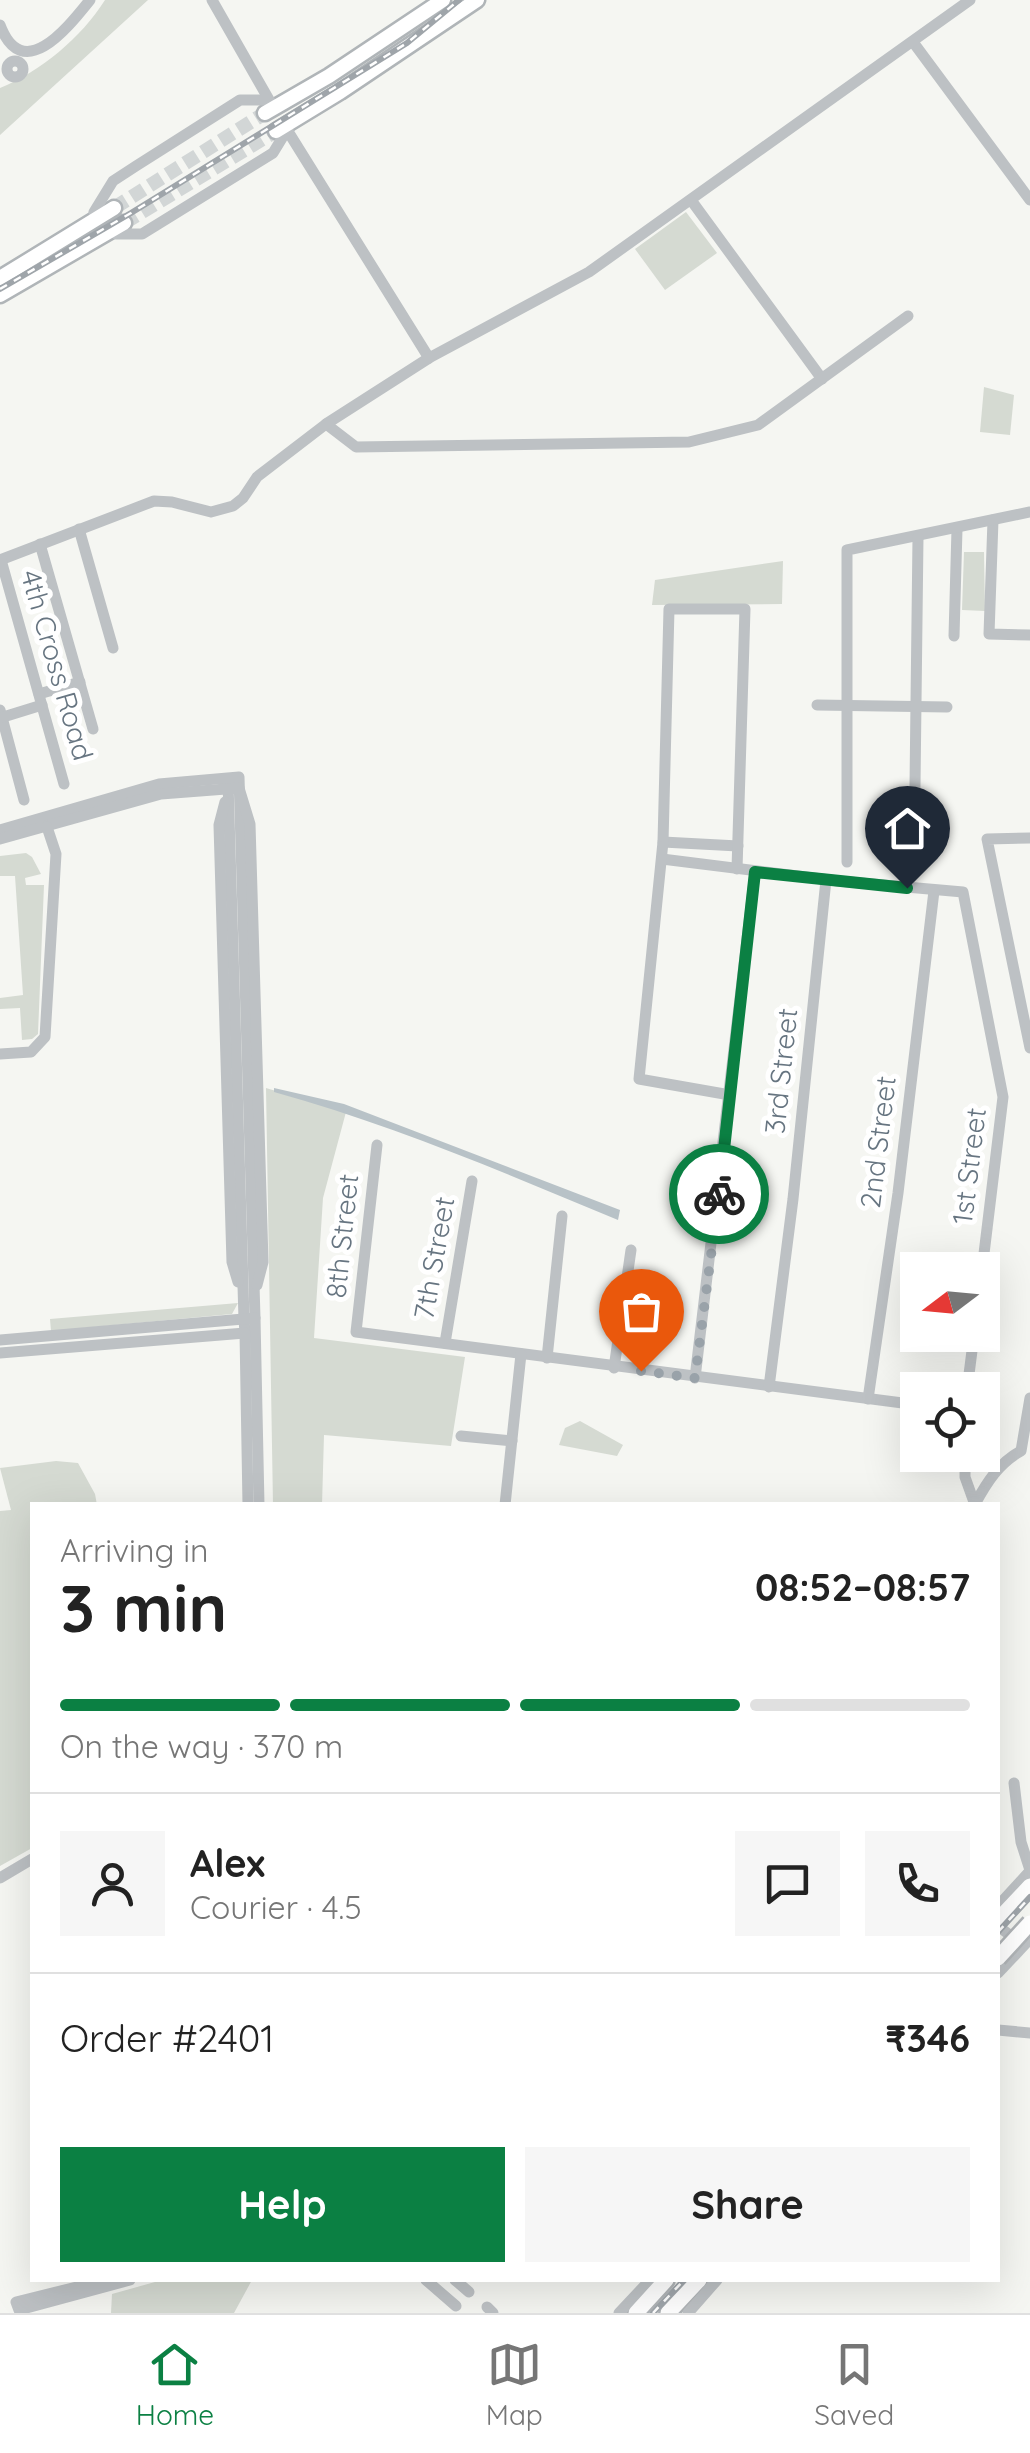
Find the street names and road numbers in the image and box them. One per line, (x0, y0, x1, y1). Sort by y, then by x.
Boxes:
street label: 4th Cross Road (14, 566, 101, 764)
street label: 3rd Street (757, 1006, 804, 1135)
street label: 2nd Street (852, 1074, 903, 1210)
street label: 1st Street (944, 1106, 993, 1226)
street label: 8th Street (318, 1172, 365, 1300)
street label: 7th Street (406, 1194, 462, 1322)

